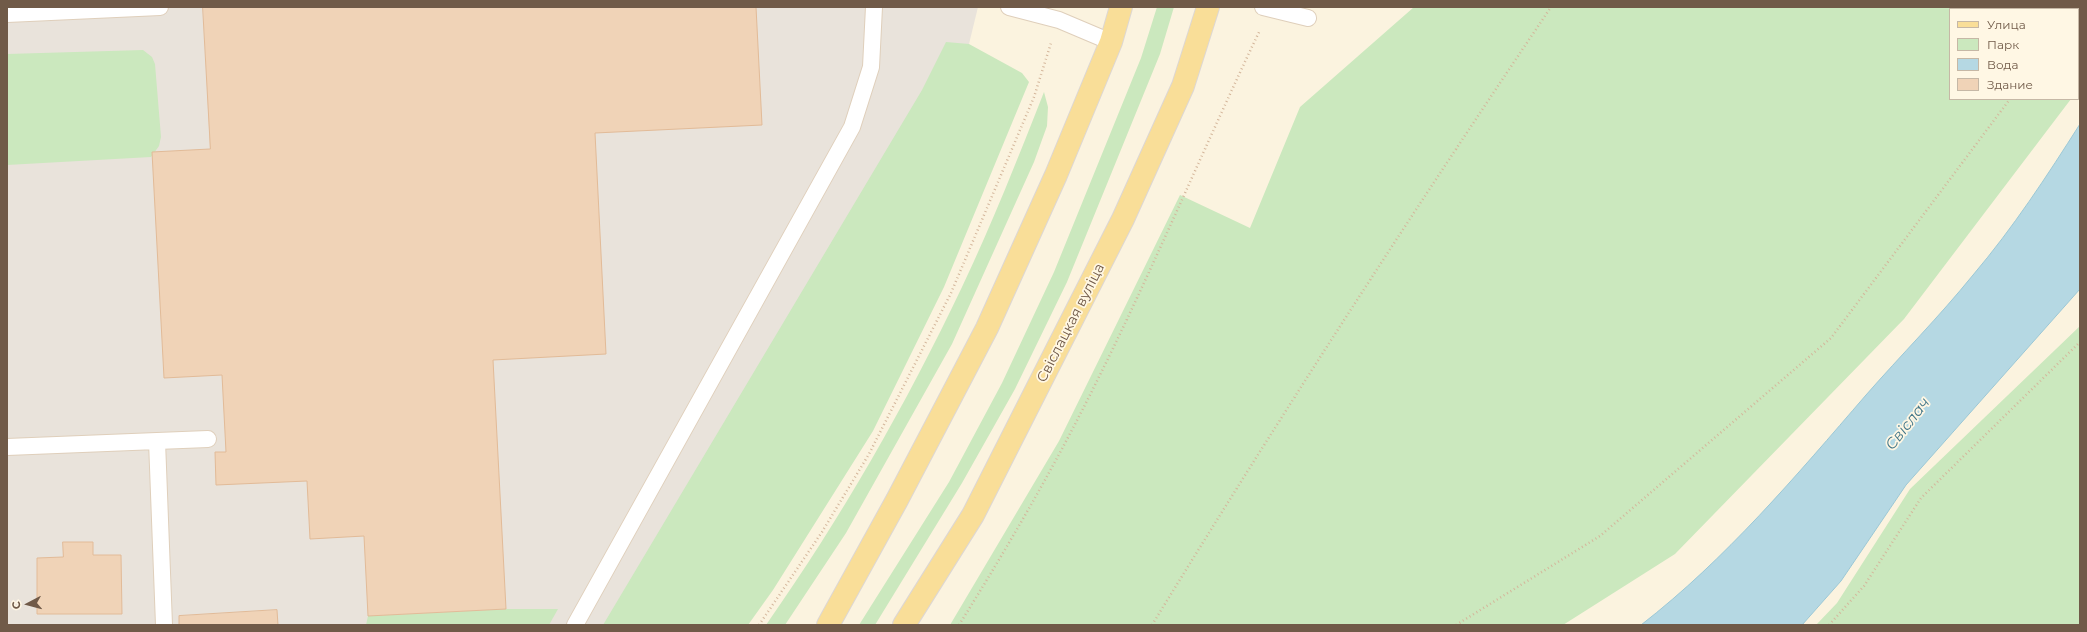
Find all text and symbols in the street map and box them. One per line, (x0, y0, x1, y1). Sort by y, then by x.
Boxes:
legend (1949, 8, 2079, 100)
text: Улица (1987, 17, 2026, 32)
text: Парк (1987, 37, 2019, 52)
text: Вода (1987, 57, 2018, 72)
text: Здание (1987, 77, 2033, 92)
street label: Свіслацкая вуліца (1034, 261, 1108, 385)
water label: Свіслач (1882, 394, 1934, 454)
north arrow (8, 584, 48, 624)
text: С (9, 601, 23, 610)

